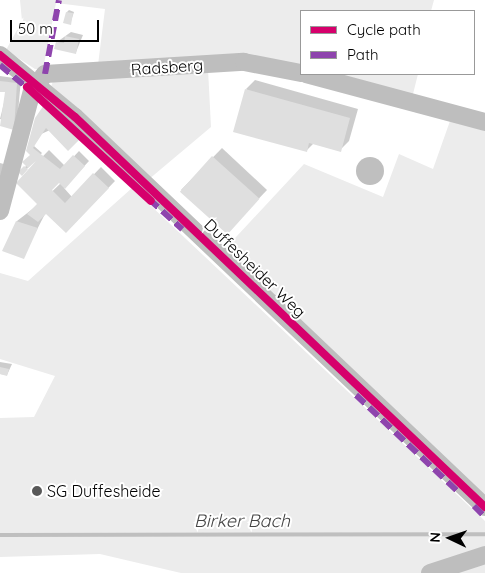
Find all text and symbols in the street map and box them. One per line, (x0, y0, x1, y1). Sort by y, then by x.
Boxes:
scale bar (12, 10, 101, 42)
legend (300, 10, 475, 75)
text: 50 m (18, 19, 53, 38)
text: Cycle path (347, 20, 421, 39)
text: Path (347, 45, 379, 64)
street label: Radsberg (130, 55, 204, 79)
street label: Duffesheider Weg (200, 215, 310, 321)
place label: SG Duffesheide (47, 481, 160, 501)
marker: SG Duffesheide (31, 485, 43, 497)
water label: Birker Bach (194, 510, 290, 532)
north arrow (425, 513, 475, 563)
text: N (426, 532, 444, 543)

